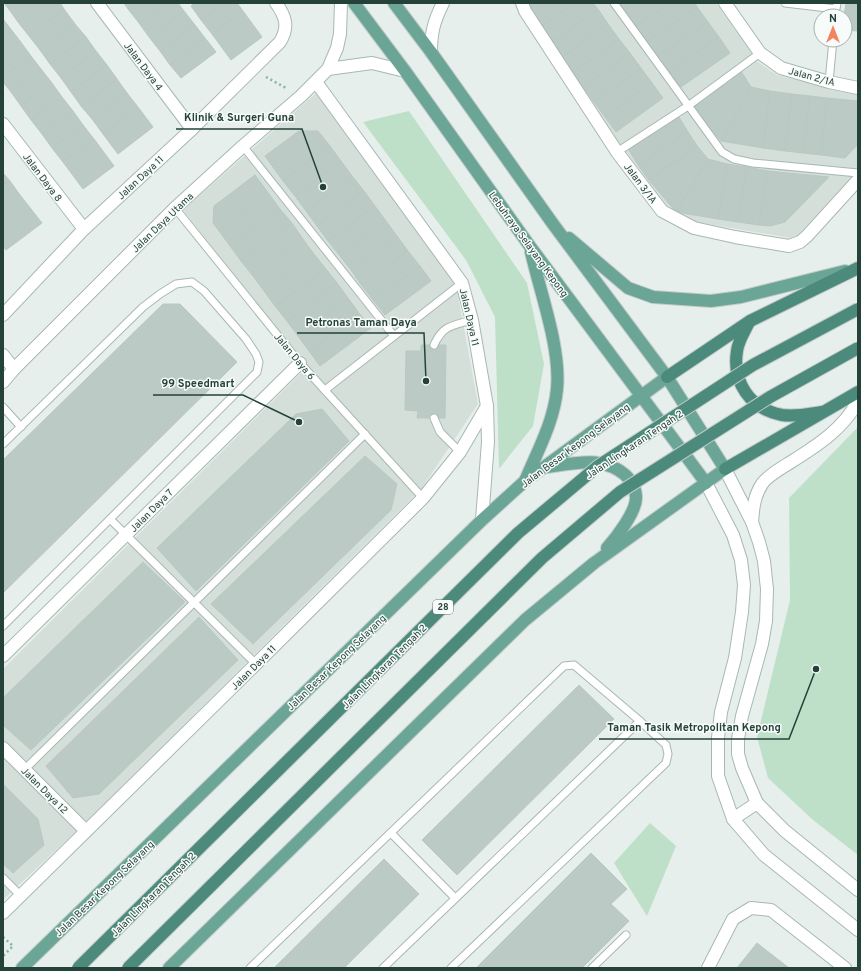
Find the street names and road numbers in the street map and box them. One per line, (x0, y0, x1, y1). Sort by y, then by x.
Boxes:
street label: Jalan Daya 4 (120, 40, 165, 94)
street label: Jalan 2/1A (787, 65, 837, 90)
street label: Jalan Daya 8 (19, 151, 64, 205)
street label: Jalan Daya 11 (115, 153, 167, 203)
street label: Jalan 3/1A (620, 161, 659, 207)
street label: Lebuhraya Selayang Kepong (485, 189, 571, 300)
street label: Jalan Daya Utama (129, 190, 197, 256)
street label: Jalan Daya 11 (456, 287, 481, 347)
street label: Jalan Daya 6 (270, 331, 317, 383)
street label: Jalan Besar Kepong Selayang (519, 401, 633, 491)
street label: Jalan Lingkaran Tengah 2 (584, 408, 686, 483)
street label: Jalan Daya 7 (128, 487, 177, 536)
road number: 28 (433, 600, 453, 614)
street label: Jalan Besar Kepong Selayang (285, 612, 389, 714)
street label: Jalan Lingkaran Tengah 2 (340, 622, 430, 712)
street label: Jalan Daya 11 (229, 643, 279, 693)
street label: Jalan Daya 12 (18, 765, 70, 817)
street label: Jalan Besar Kepong Selayang (53, 838, 157, 940)
street label: Jalan Lingkaran Tengah 2 (109, 850, 199, 940)

